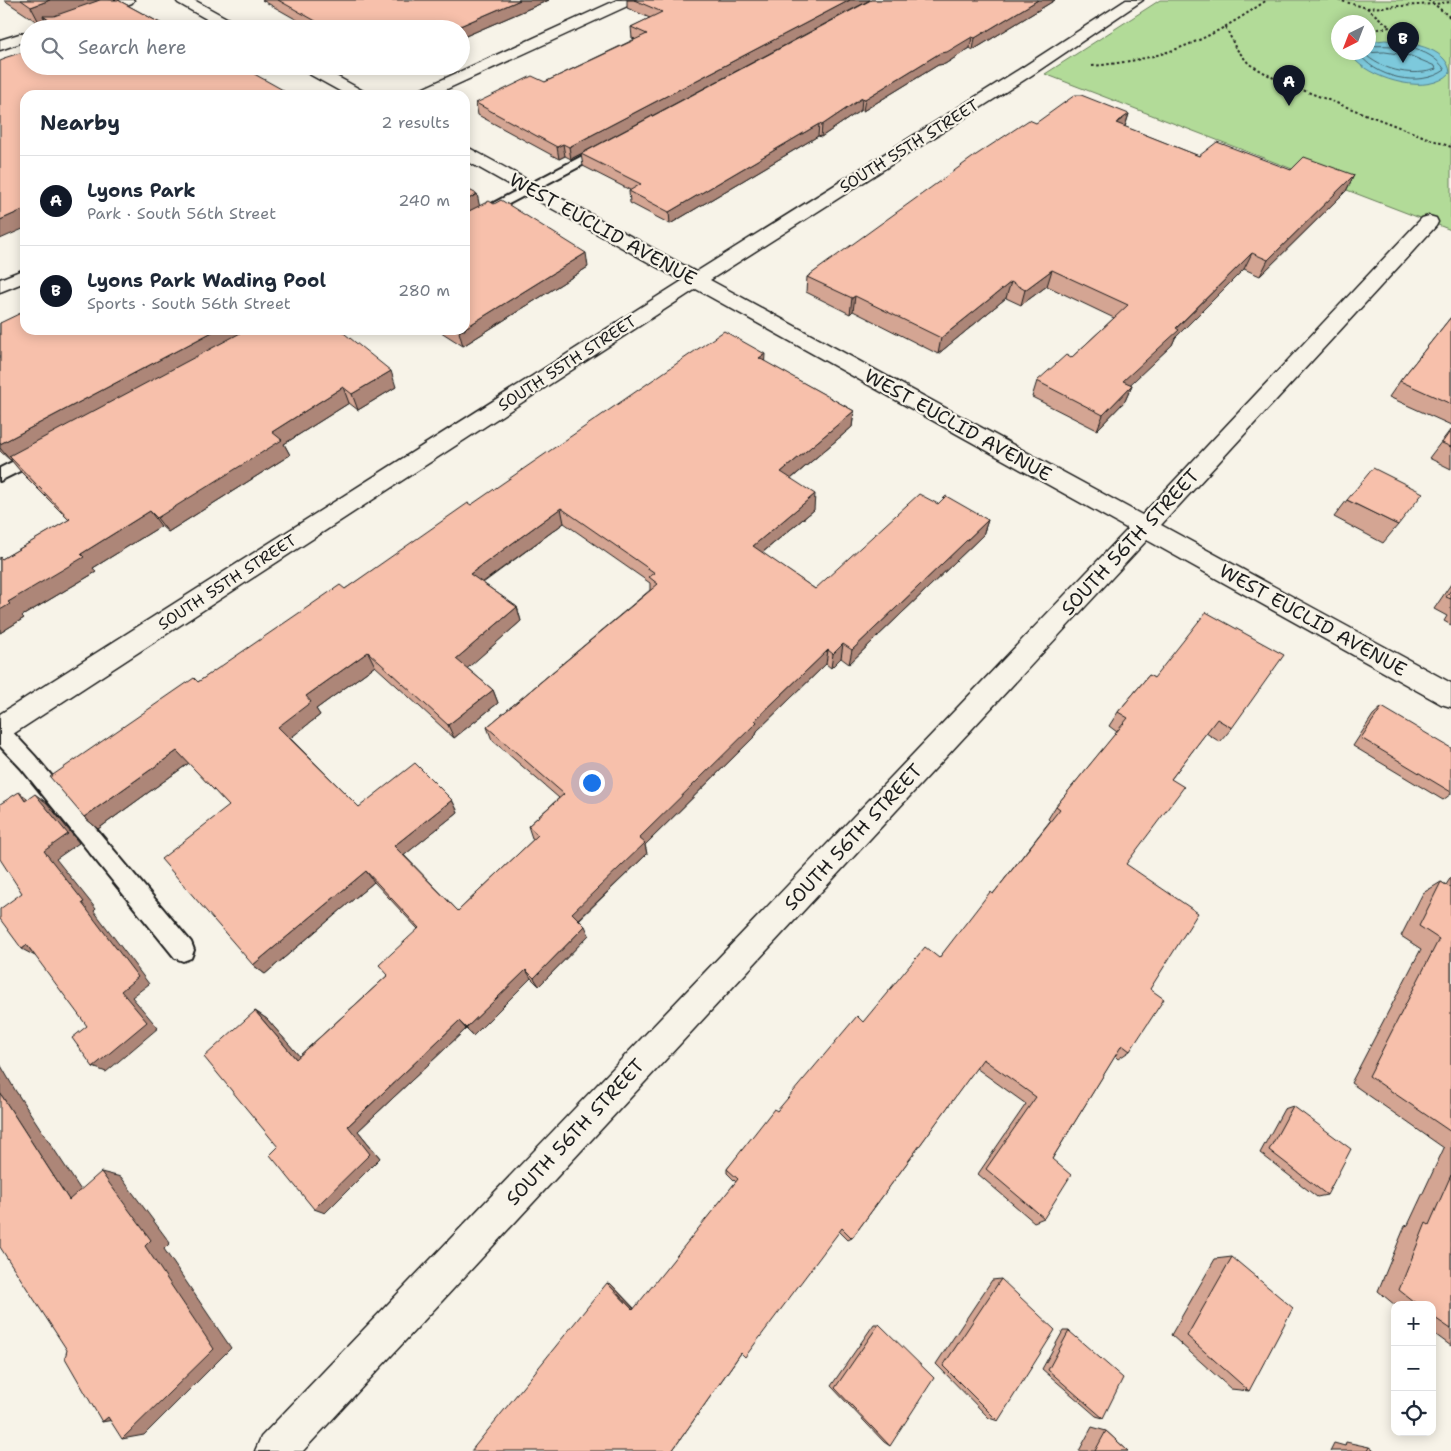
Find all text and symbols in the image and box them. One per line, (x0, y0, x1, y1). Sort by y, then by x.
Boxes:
north arrow (1331, 15, 1376, 60)
search box (20, 20, 470, 75)
pin: B (1387, 22, 1419, 63)
icon: search (38, 34, 66, 62)
text: Search here (78, 35, 187, 60)
pin: A (1273, 65, 1305, 106)
street label: SOUTH 55TH STREET (835, 94, 983, 198)
text: Nearby (40, 109, 120, 137)
text: 2 results (381, 112, 450, 133)
street label: WEST EUCLID AVENUE (505, 167, 701, 291)
text: Lyons Park (87, 178, 196, 203)
text: A (50, 190, 62, 211)
text: 240 m (398, 190, 450, 211)
text: Park · South 56th Street (87, 203, 276, 224)
text: Lyons Park Wading Pool (87, 268, 326, 293)
text: B (51, 280, 61, 301)
text: 280 m (398, 280, 450, 301)
text: Sports · South 56th Street (87, 293, 291, 314)
street label: SOUTH 55TH STREET (494, 310, 640, 416)
street label: WEST EUCLID AVENUE (860, 363, 1056, 487)
street label: SOUTH 56TH STREET (1055, 463, 1205, 621)
street label: SOUTH 55TH STREET (154, 529, 300, 635)
street label: WEST EUCLID AVENUE (1215, 558, 1411, 682)
street label: SOUTH 56TH STREET (778, 758, 928, 916)
your location (579, 770, 605, 796)
street label: SOUTH 56TH STREET (500, 1053, 650, 1211)
map controls (1391, 1301, 1436, 1436)
button: + (1391, 1301, 1436, 1346)
button: − (1391, 1346, 1436, 1391)
button: locate (1391, 1391, 1436, 1436)

